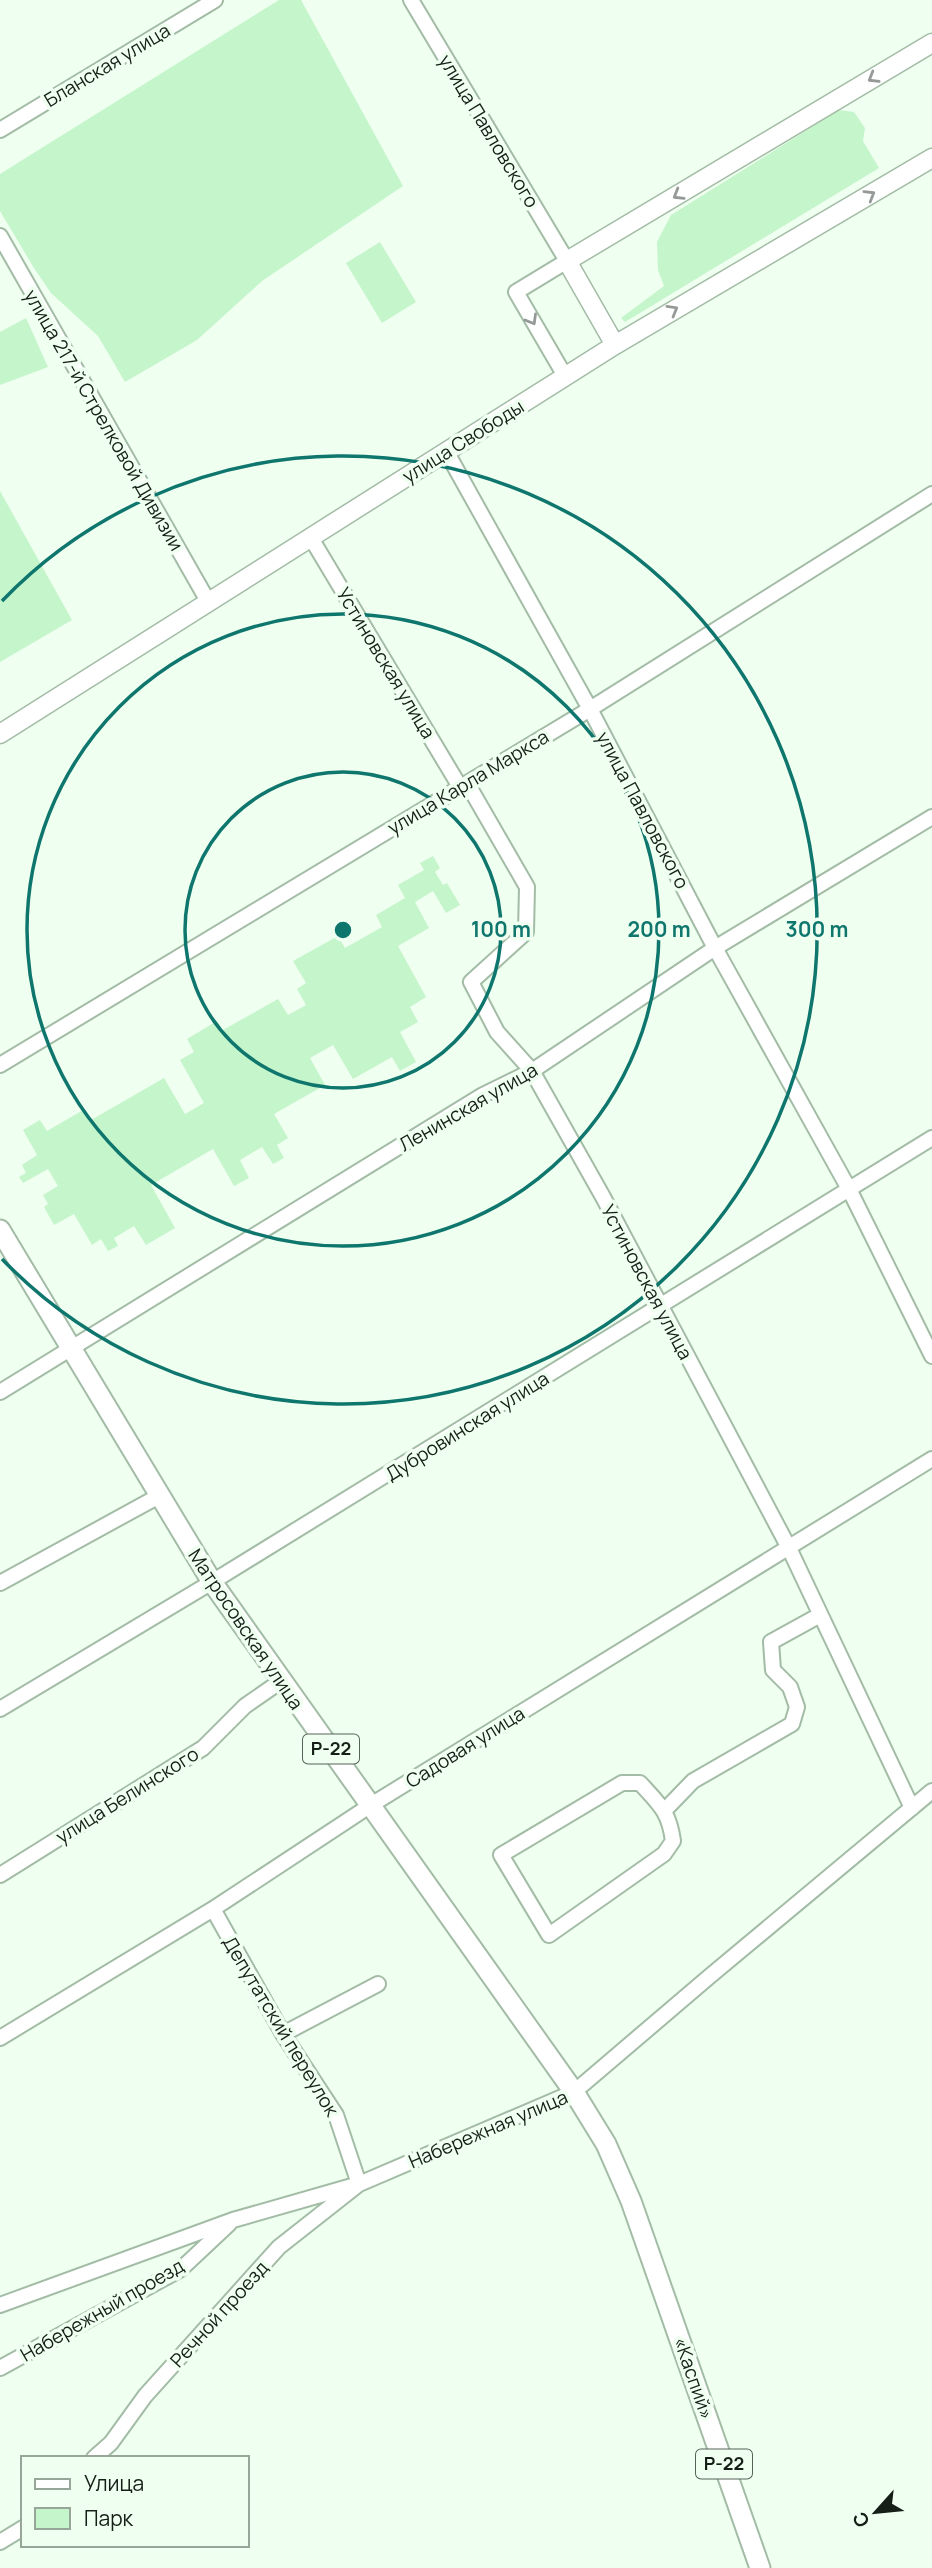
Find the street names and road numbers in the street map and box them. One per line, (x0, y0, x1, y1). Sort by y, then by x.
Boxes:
street label: Бланская улица (39, 17, 175, 113)
street label: улица Павловского (433, 49, 545, 213)
street label: улица 217-й Стрелковой Дивизии (18, 285, 190, 555)
street label: улица Свободы (397, 393, 529, 489)
street label: Устиновская улица (331, 583, 441, 743)
street label: улица Карла Маркса (383, 724, 553, 840)
street label: улица Павловского (591, 727, 695, 893)
street label: Ленинская улица (394, 1057, 542, 1157)
street label: Устиновская улица (595, 1200, 699, 1364)
street label: Дубровинская улица (380, 1365, 554, 1487)
street label: Матросовская улица (182, 1543, 310, 1715)
street label: Садовая улица (401, 1700, 529, 1794)
road number: Р-22 (303, 1734, 359, 1764)
street label: улица Белинского (51, 1741, 203, 1849)
street label: Депутатский переулок (217, 1931, 345, 2121)
street label: Набережная улица (404, 2084, 572, 2174)
street label: Набережный проезд (16, 2253, 188, 2367)
street label: Речной проезд (164, 2255, 274, 2373)
street label: «Каспий» (668, 2334, 720, 2422)
road number: Р-22 (696, 2450, 752, 2478)

